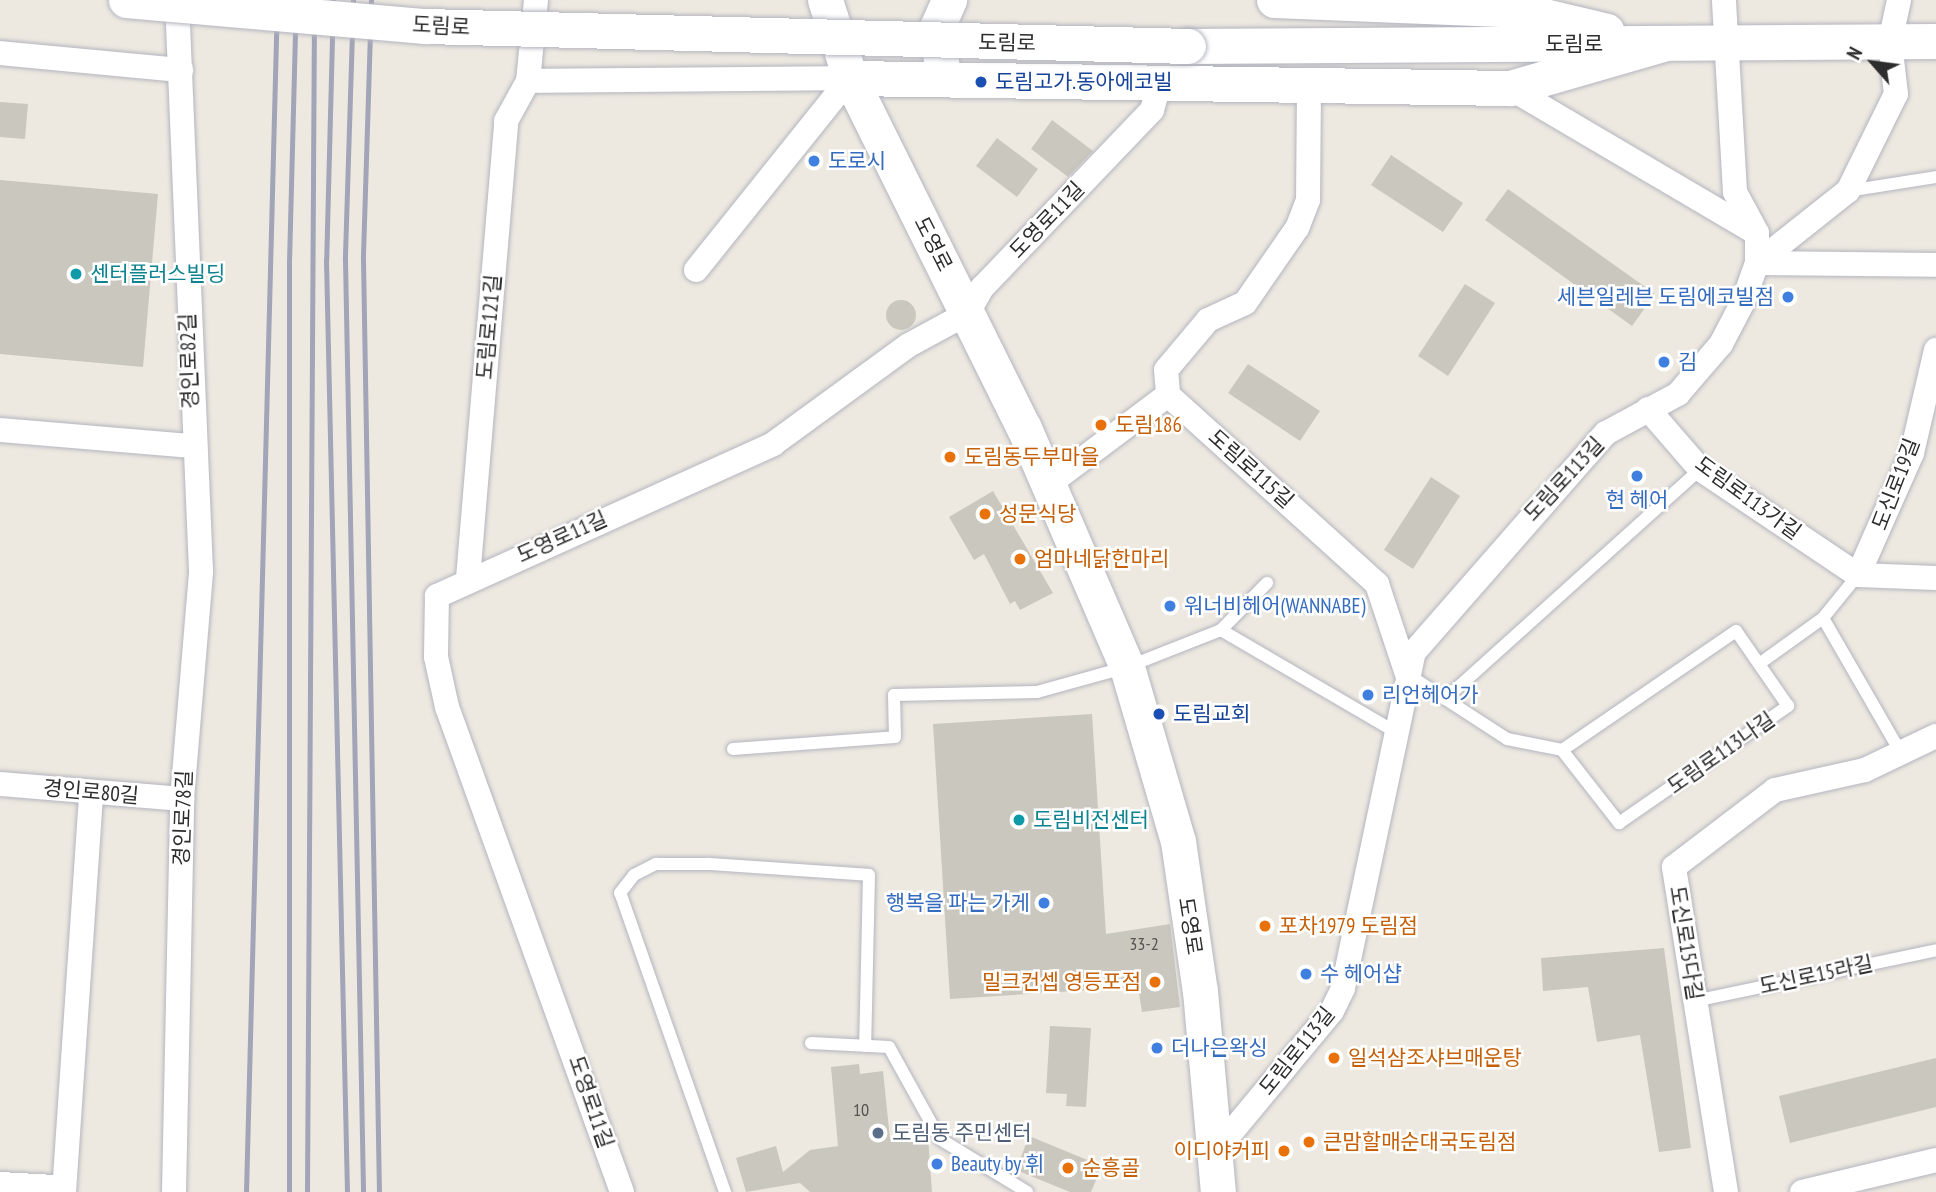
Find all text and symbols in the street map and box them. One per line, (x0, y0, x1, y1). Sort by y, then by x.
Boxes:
street label: 도림로 (411, 12, 471, 40)
north arrow (1838, 28, 1908, 98)
street label: 도림로 (978, 30, 1036, 56)
street label: 도림로 (1545, 31, 1603, 57)
text: N (1841, 43, 1867, 63)
place label: 도림고가.동아에코빌 (995, 69, 1173, 95)
marker: 도림고가.동아에코빌 (973, 74, 989, 90)
place label: 도로시 (828, 148, 886, 174)
marker: 도로시 (806, 153, 822, 169)
street label: 도영로11길 (1005, 177, 1089, 263)
street label: 도영로 (909, 212, 957, 276)
place label: 센터플러스빌딩 (90, 261, 225, 287)
marker: 센터플러스빌딩 (68, 266, 84, 282)
street label: 도림로121길 (472, 273, 506, 381)
place label: 세븐일레븐 도림에코빌점 (1557, 284, 1774, 310)
marker: 세븐일레븐 도림에코빌점 (1780, 289, 1796, 305)
street label: 경인로82길 (175, 312, 203, 410)
place label: 김 (1678, 349, 1697, 375)
marker: 김 (1656, 354, 1672, 370)
place label: 도림186 (1115, 412, 1182, 438)
marker: 도림186 (1093, 417, 1109, 433)
street label: 도림로115길 (1203, 424, 1299, 514)
street label: 도림로113길 (1519, 432, 1609, 526)
street label: 도신로19길 (1867, 435, 1925, 533)
place label: 도림동두부마을 (964, 444, 1099, 470)
marker: 도림동두부마을 (942, 449, 958, 465)
street label: 도림로113가길 (1690, 451, 1806, 545)
marker: 현 헤어 (1629, 468, 1645, 484)
place label: 현 헤어 (1606, 487, 1668, 513)
place label: 성문식당 (999, 501, 1076, 527)
street label: 도영로11길 (513, 506, 611, 568)
marker: 성문식당 (977, 506, 993, 522)
place label: 엄마네닭한마리 (1034, 546, 1169, 572)
marker: 엄마네닭한마리 (1012, 551, 1028, 567)
place label: 워너비헤어(WANNABE) (1184, 593, 1365, 619)
marker: 워너비헤어(WANNABE) (1162, 598, 1178, 614)
place label: 리언헤어가 (1382, 682, 1479, 708)
marker: 리언헤어가 (1360, 687, 1376, 703)
place label: 도림교회 (1173, 701, 1250, 727)
marker: 도림교회 (1151, 706, 1167, 722)
street label: 도림로113나길 (1663, 707, 1779, 799)
street label: 경인로78길 (169, 769, 197, 867)
street label: 경인로80길 (42, 775, 140, 809)
place label: 도림비전센터 (1033, 807, 1149, 833)
marker: 도림비전센터 (1011, 812, 1027, 828)
street label: 도신로15다길 (1665, 884, 1707, 1002)
place label: 행복을 파는 가게 (886, 890, 1030, 916)
marker: 행복을 파는 가게 (1036, 895, 1052, 911)
street label: 도영로 (1173, 895, 1207, 957)
place label: 포차1979 도림점 (1279, 913, 1418, 939)
marker: 포차1979 도림점 (1257, 918, 1273, 934)
house number: 33-2 (1129, 933, 1159, 955)
street label: 도신로15라길 (1757, 951, 1875, 999)
place label: 수 헤어샵 (1320, 961, 1402, 987)
marker: 수 헤어샵 (1298, 966, 1314, 982)
place label: 밀크컨셉 영등포점 (982, 969, 1141, 995)
marker: 밀크컨셉 영등포점 (1147, 974, 1163, 990)
street label: 도림로113길 (1254, 1002, 1340, 1100)
place label: 더나은왁싱 (1171, 1035, 1268, 1061)
marker: 더나은왁싱 (1149, 1040, 1165, 1056)
place label: 일석삼조샤브매운탕 (1348, 1045, 1522, 1071)
marker: 일석삼조샤브매운탕 (1326, 1050, 1342, 1066)
street label: 도영로11길 (563, 1052, 619, 1152)
house number: 10 (853, 1099, 869, 1121)
place label: 도림동 주민센터 (892, 1120, 1032, 1146)
marker: 도림동 주민센터 (870, 1125, 886, 1141)
place label: 큰맘할매순대국도림점 (1323, 1129, 1516, 1155)
marker: 큰맘할매순대국도림점 (1301, 1134, 1317, 1150)
place label: 이디야커피 (1173, 1138, 1270, 1164)
marker: 이디야커피 (1276, 1143, 1292, 1159)
place label: Beauty by 휘 (951, 1151, 1046, 1177)
place label: 순흥골 (1082, 1155, 1140, 1181)
marker: Beauty by 휘 (929, 1156, 945, 1172)
marker: 순흥골 (1060, 1160, 1076, 1176)

